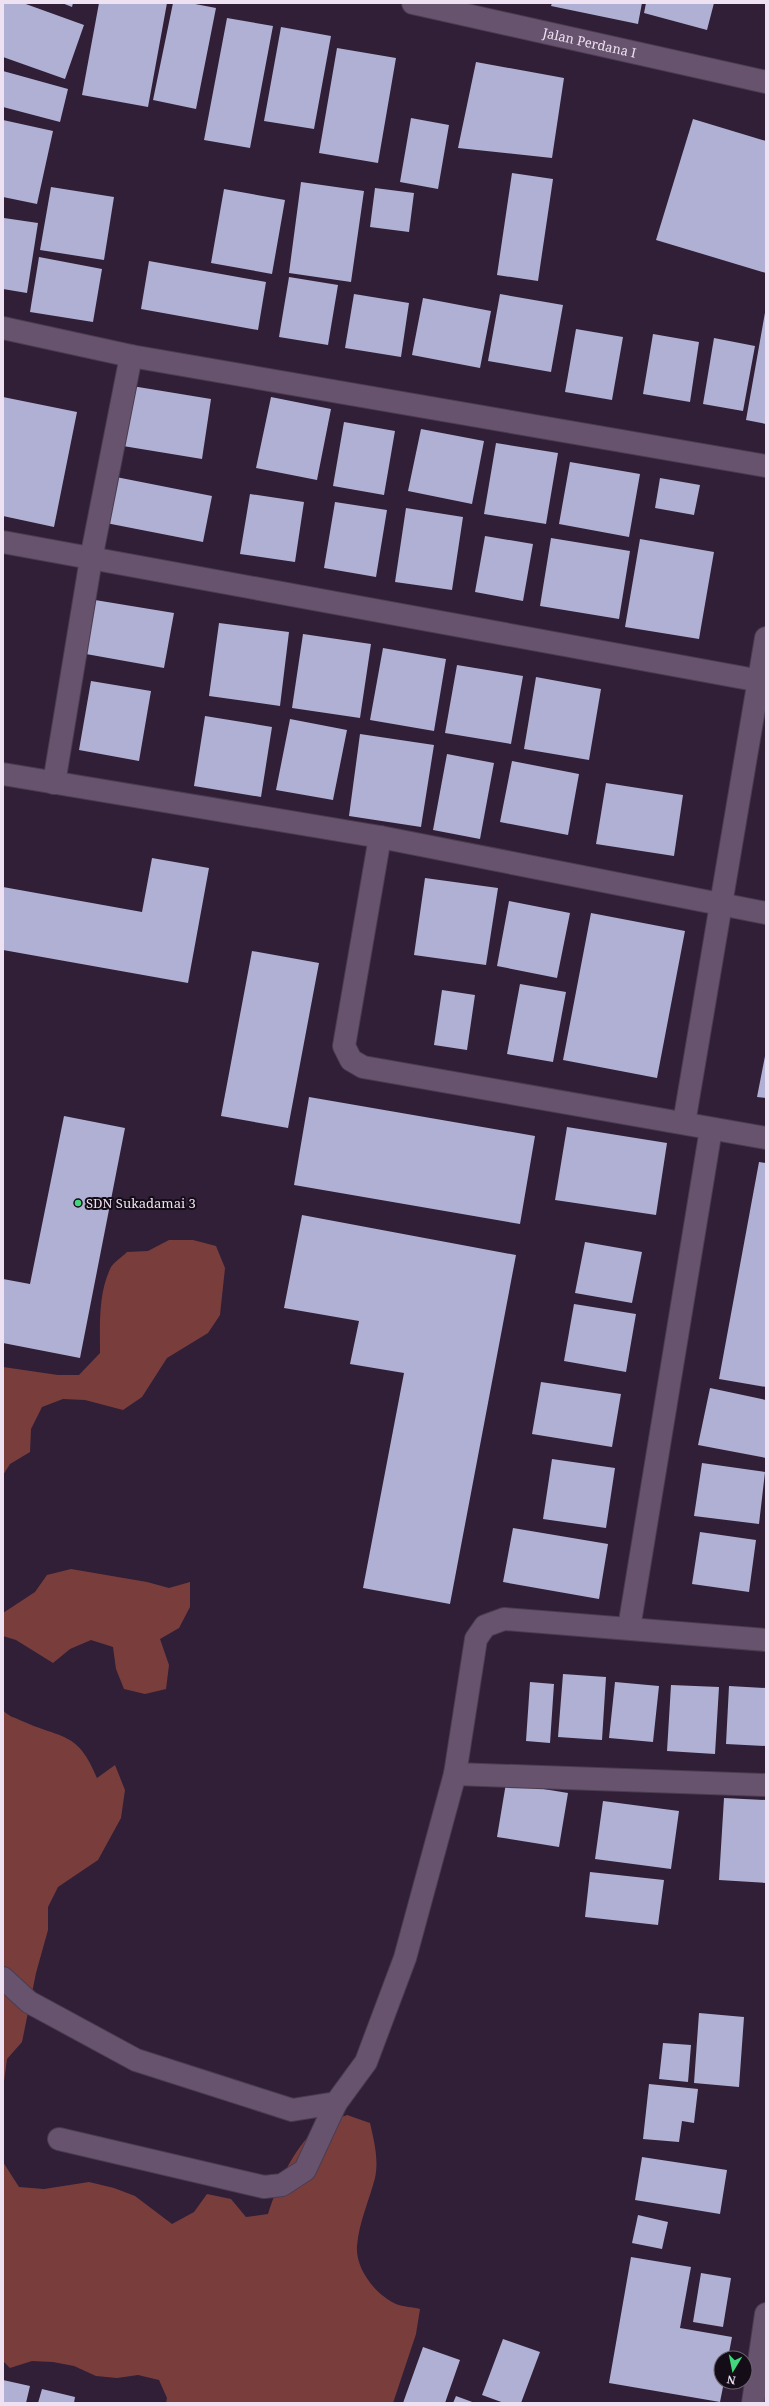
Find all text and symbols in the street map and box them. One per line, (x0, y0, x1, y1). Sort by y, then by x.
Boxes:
street label: Jalan Perdana I (540, 23, 638, 62)
place label: SDN Sukadamai 3 (86, 1194, 196, 1212)
marker: SDN Sukadamai 3 (73, 1198, 83, 1208)
north arrow (713, 2350, 753, 2390)
text: N (725, 2372, 737, 2388)

